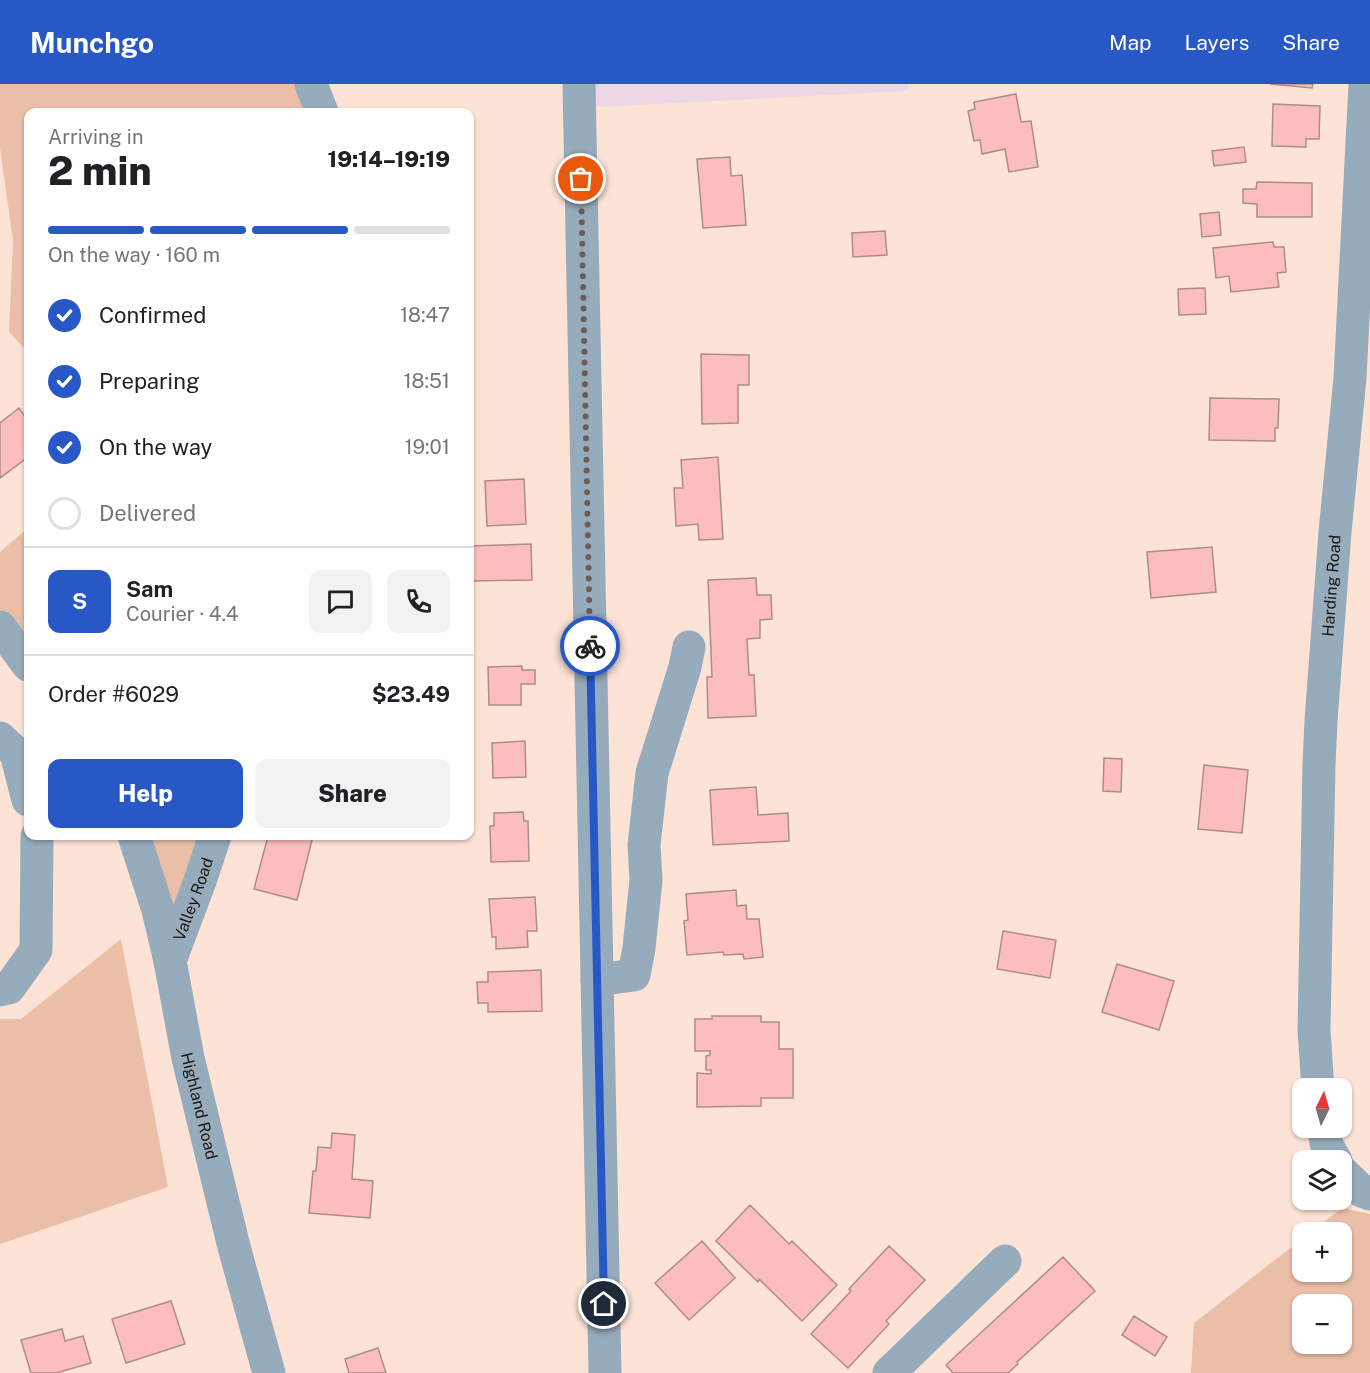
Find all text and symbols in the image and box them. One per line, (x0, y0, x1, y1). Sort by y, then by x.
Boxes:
text: Munchgo (30, 26, 154, 59)
text: Map (1109, 30, 1152, 55)
text: Layers (1185, 30, 1249, 55)
text: Share (1282, 30, 1340, 55)
text: Arriving in (48, 125, 143, 149)
text: 19:14–19:19 (328, 146, 450, 172)
text: 2 min (48, 148, 152, 194)
pin (555, 153, 606, 204)
icon: bag (564, 162, 597, 195)
text: On the way · 160 m (48, 243, 220, 267)
icon: check (48, 299, 81, 332)
text: Confirmed (99, 302, 206, 328)
text: 18:47 (400, 303, 450, 327)
icon: check (48, 365, 81, 398)
text: Preparing (99, 368, 200, 394)
text: 18:51 (403, 369, 450, 393)
icon: check (48, 431, 81, 464)
text: On the way (99, 434, 212, 460)
text: 19:01 (404, 435, 450, 459)
text: Delivered (99, 500, 196, 526)
street label: Harding Road (1318, 534, 1344, 637)
button: chat (309, 570, 372, 633)
button: phone (387, 570, 450, 633)
text: Sam (126, 576, 173, 602)
text: S (72, 588, 87, 614)
text: Courier · 4.4 (126, 602, 238, 626)
courier (560, 616, 620, 676)
icon: bike (574, 630, 607, 663)
text: Order #6029 (48, 681, 179, 707)
text: $23.49 (372, 681, 450, 707)
button: Help (48, 759, 243, 828)
button: Share (255, 759, 450, 828)
street label: Valley Road (169, 855, 217, 943)
street label: Highland Road (177, 1050, 222, 1161)
north arrow (1292, 1078, 1352, 1138)
map controls (1292, 1078, 1352, 1354)
button: layers (1292, 1150, 1352, 1210)
button: + (1292, 1222, 1352, 1282)
pin (578, 1278, 629, 1329)
icon: home (587, 1287, 620, 1320)
button: − (1292, 1294, 1352, 1354)

